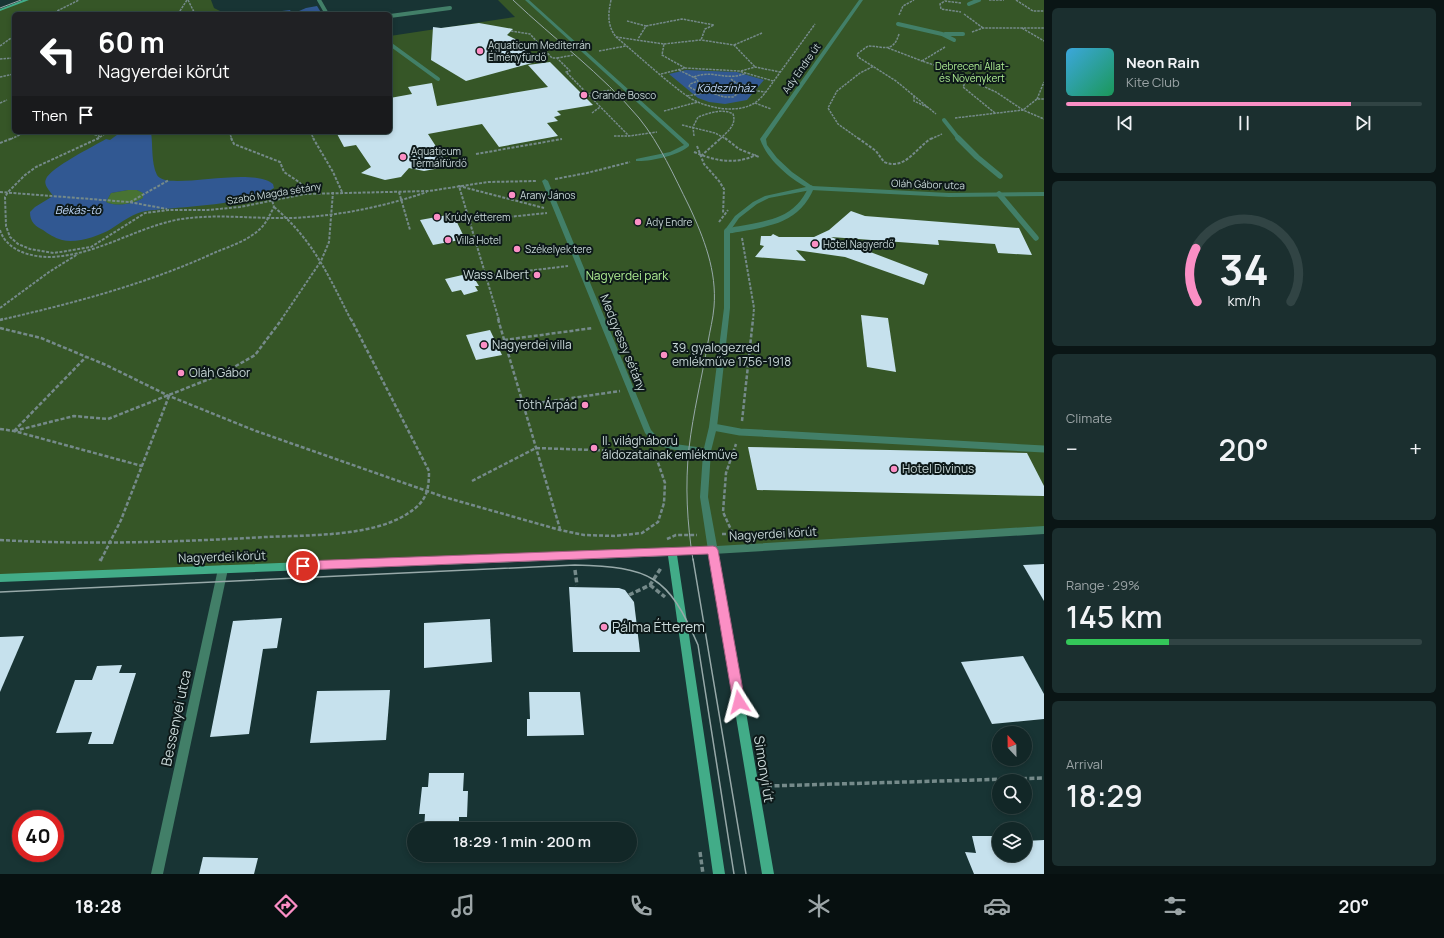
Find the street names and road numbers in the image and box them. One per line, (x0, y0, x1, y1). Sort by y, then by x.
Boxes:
street label: Ady Endre út (779, 40, 823, 96)
street label: Oláh Gábor utca (891, 176, 965, 192)
street label: Szabó Magda sétány (226, 178, 323, 207)
street label: Medgyessy sétány (596, 292, 651, 395)
street label: Nagyerdei körút (729, 523, 817, 544)
street label: Nagyerdei körút (178, 546, 266, 567)
street label: Bessenyei utca (156, 668, 195, 768)
street label: Simonyi út (750, 734, 779, 804)

